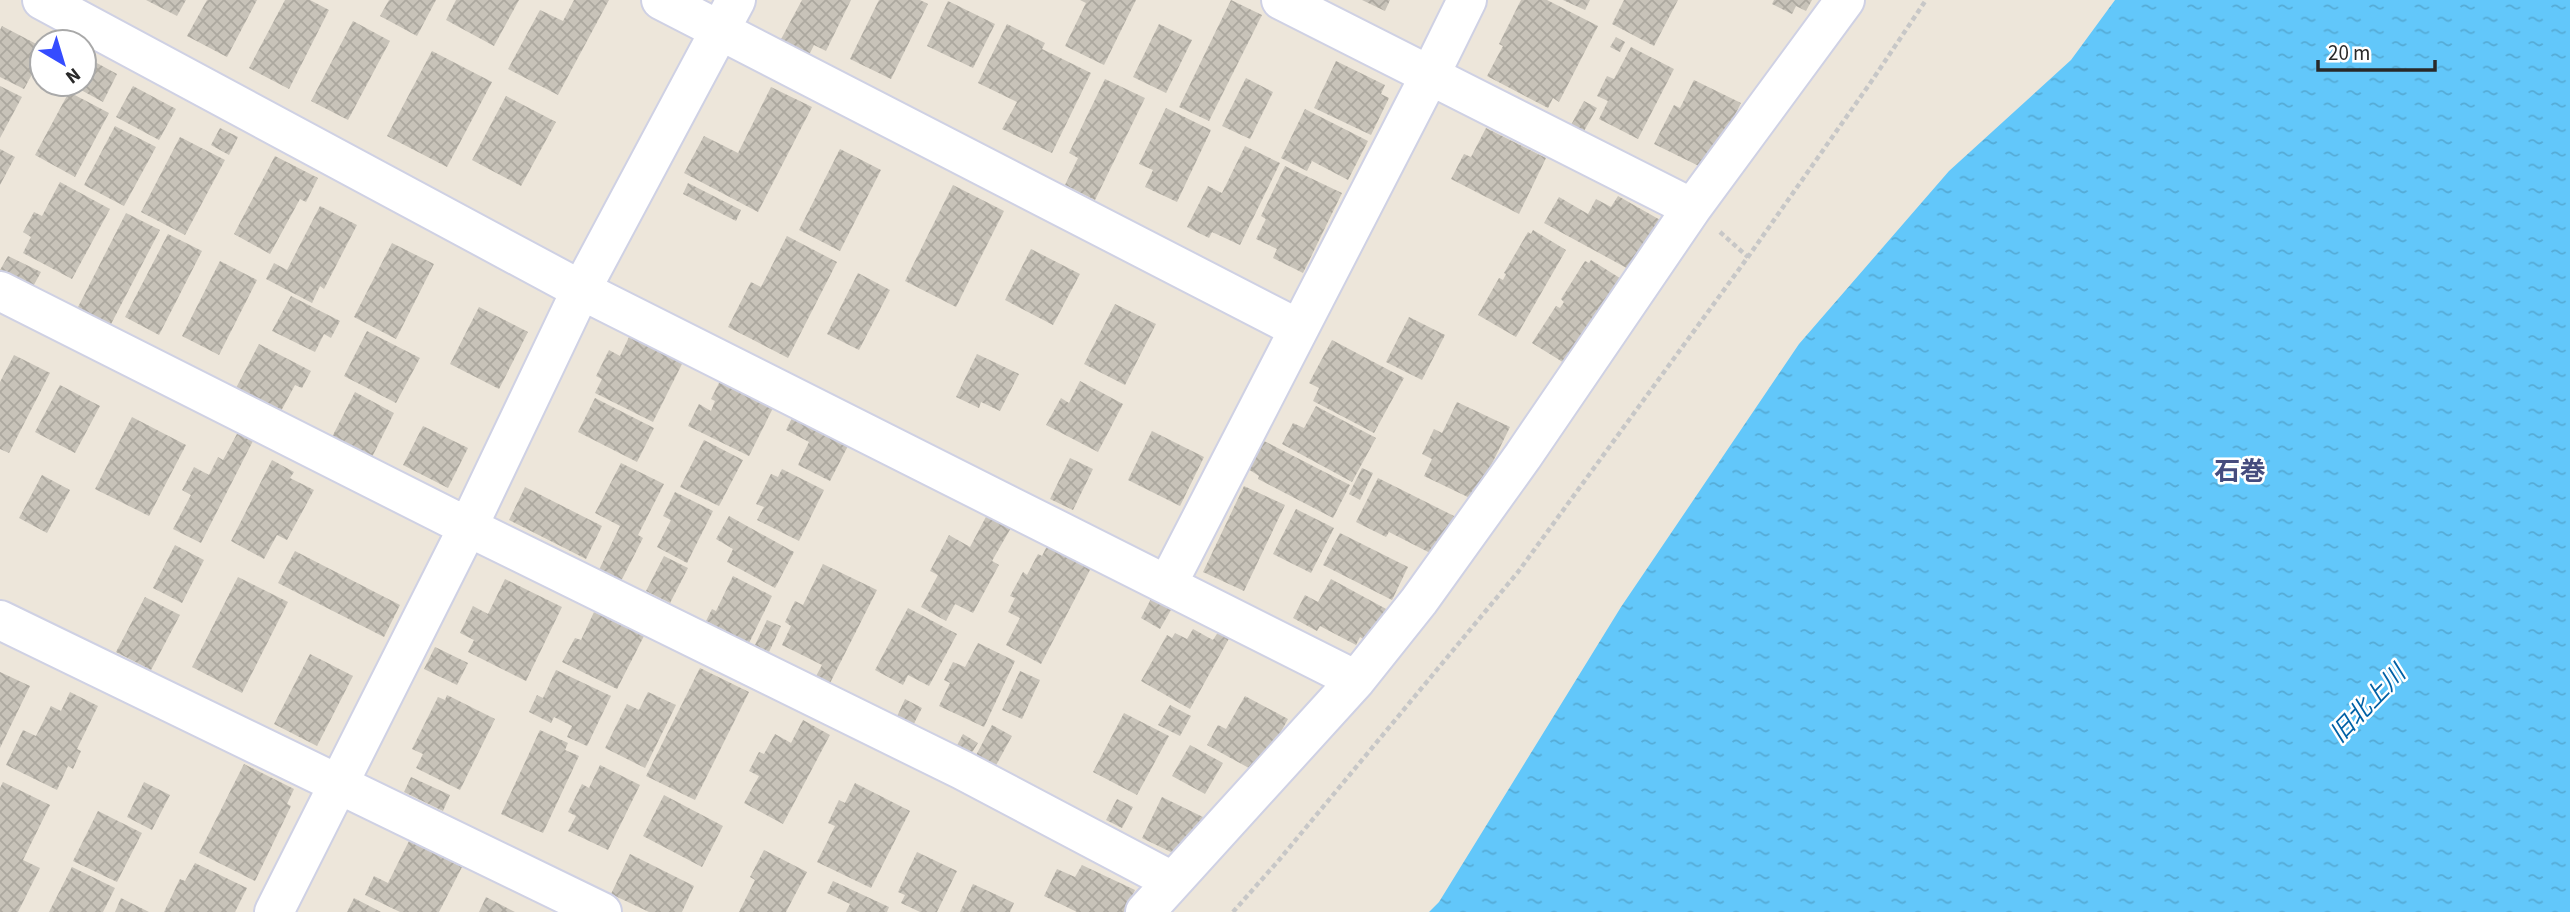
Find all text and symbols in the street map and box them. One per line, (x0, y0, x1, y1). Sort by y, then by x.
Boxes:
north arrow (28, 28, 98, 98)
scale bar (2318, 28, 2435, 72)
text: 20 m (2328, 38, 2370, 68)
text: N (59, 61, 86, 90)
district label: 石巻 (2214, 453, 2266, 490)
water label: 旧北上川 (2322, 655, 2416, 751)

